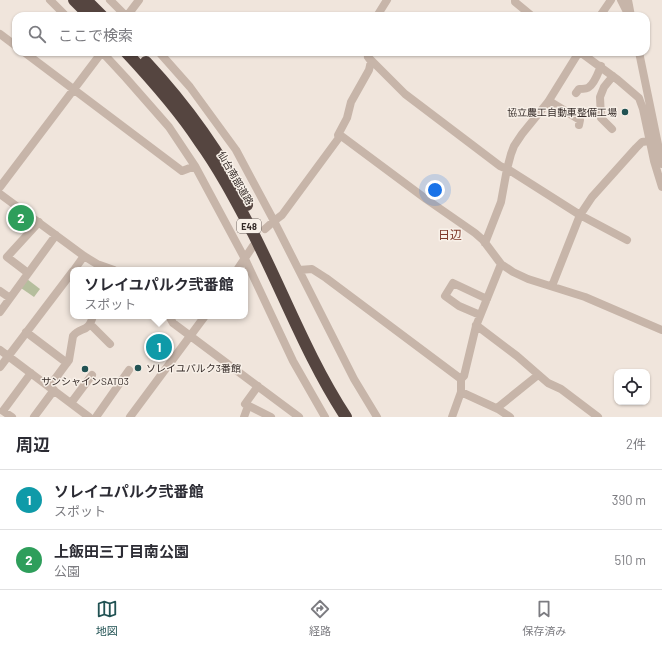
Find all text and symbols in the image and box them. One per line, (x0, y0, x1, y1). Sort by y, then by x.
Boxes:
search box (12, 12, 650, 56)
icon: search (26, 23, 48, 45)
text: ここで検索 (58, 26, 133, 44)
place label: 協立農工自動車整備工場 (507, 106, 617, 118)
marker: 協立農工自動車整備工場 (620, 107, 630, 117)
street label: 仙台南部道路 (216, 149, 256, 207)
your location (425, 180, 445, 200)
pin: 2 (8, 203, 34, 233)
road number: E48 (237, 219, 261, 233)
district label: 日辺 (438, 227, 462, 241)
popup (70, 267, 248, 319)
text: ソレイユパルク弐番館 (84, 275, 234, 293)
text: スポット (84, 296, 136, 312)
pin: 1 (146, 332, 172, 362)
place label: ソレイユパルク3番館 (146, 362, 241, 374)
marker: ソレイユパルク3番館 (133, 363, 143, 373)
marker: サンシャインSATO3 (80, 364, 90, 374)
map controls (614, 369, 650, 405)
button: locate (614, 369, 650, 405)
place label: サンシャインSATO3 (41, 375, 129, 387)
text: 周辺 (16, 434, 50, 454)
text: 2件 (626, 436, 646, 452)
text: ソレイユパルク弐番館 (54, 482, 204, 500)
text: 1 (27, 492, 31, 508)
text: 390 m (612, 492, 646, 508)
text: スポット (54, 503, 106, 519)
text: 上飯田三丁目南公園 (54, 542, 189, 560)
text: 2 (25, 552, 33, 568)
text: 510 m (614, 552, 646, 568)
text: 公園 (54, 563, 80, 579)
tab: 地図 (96, 598, 118, 638)
tab: 経路 (309, 598, 331, 638)
tab: 保存済み (522, 598, 566, 638)

